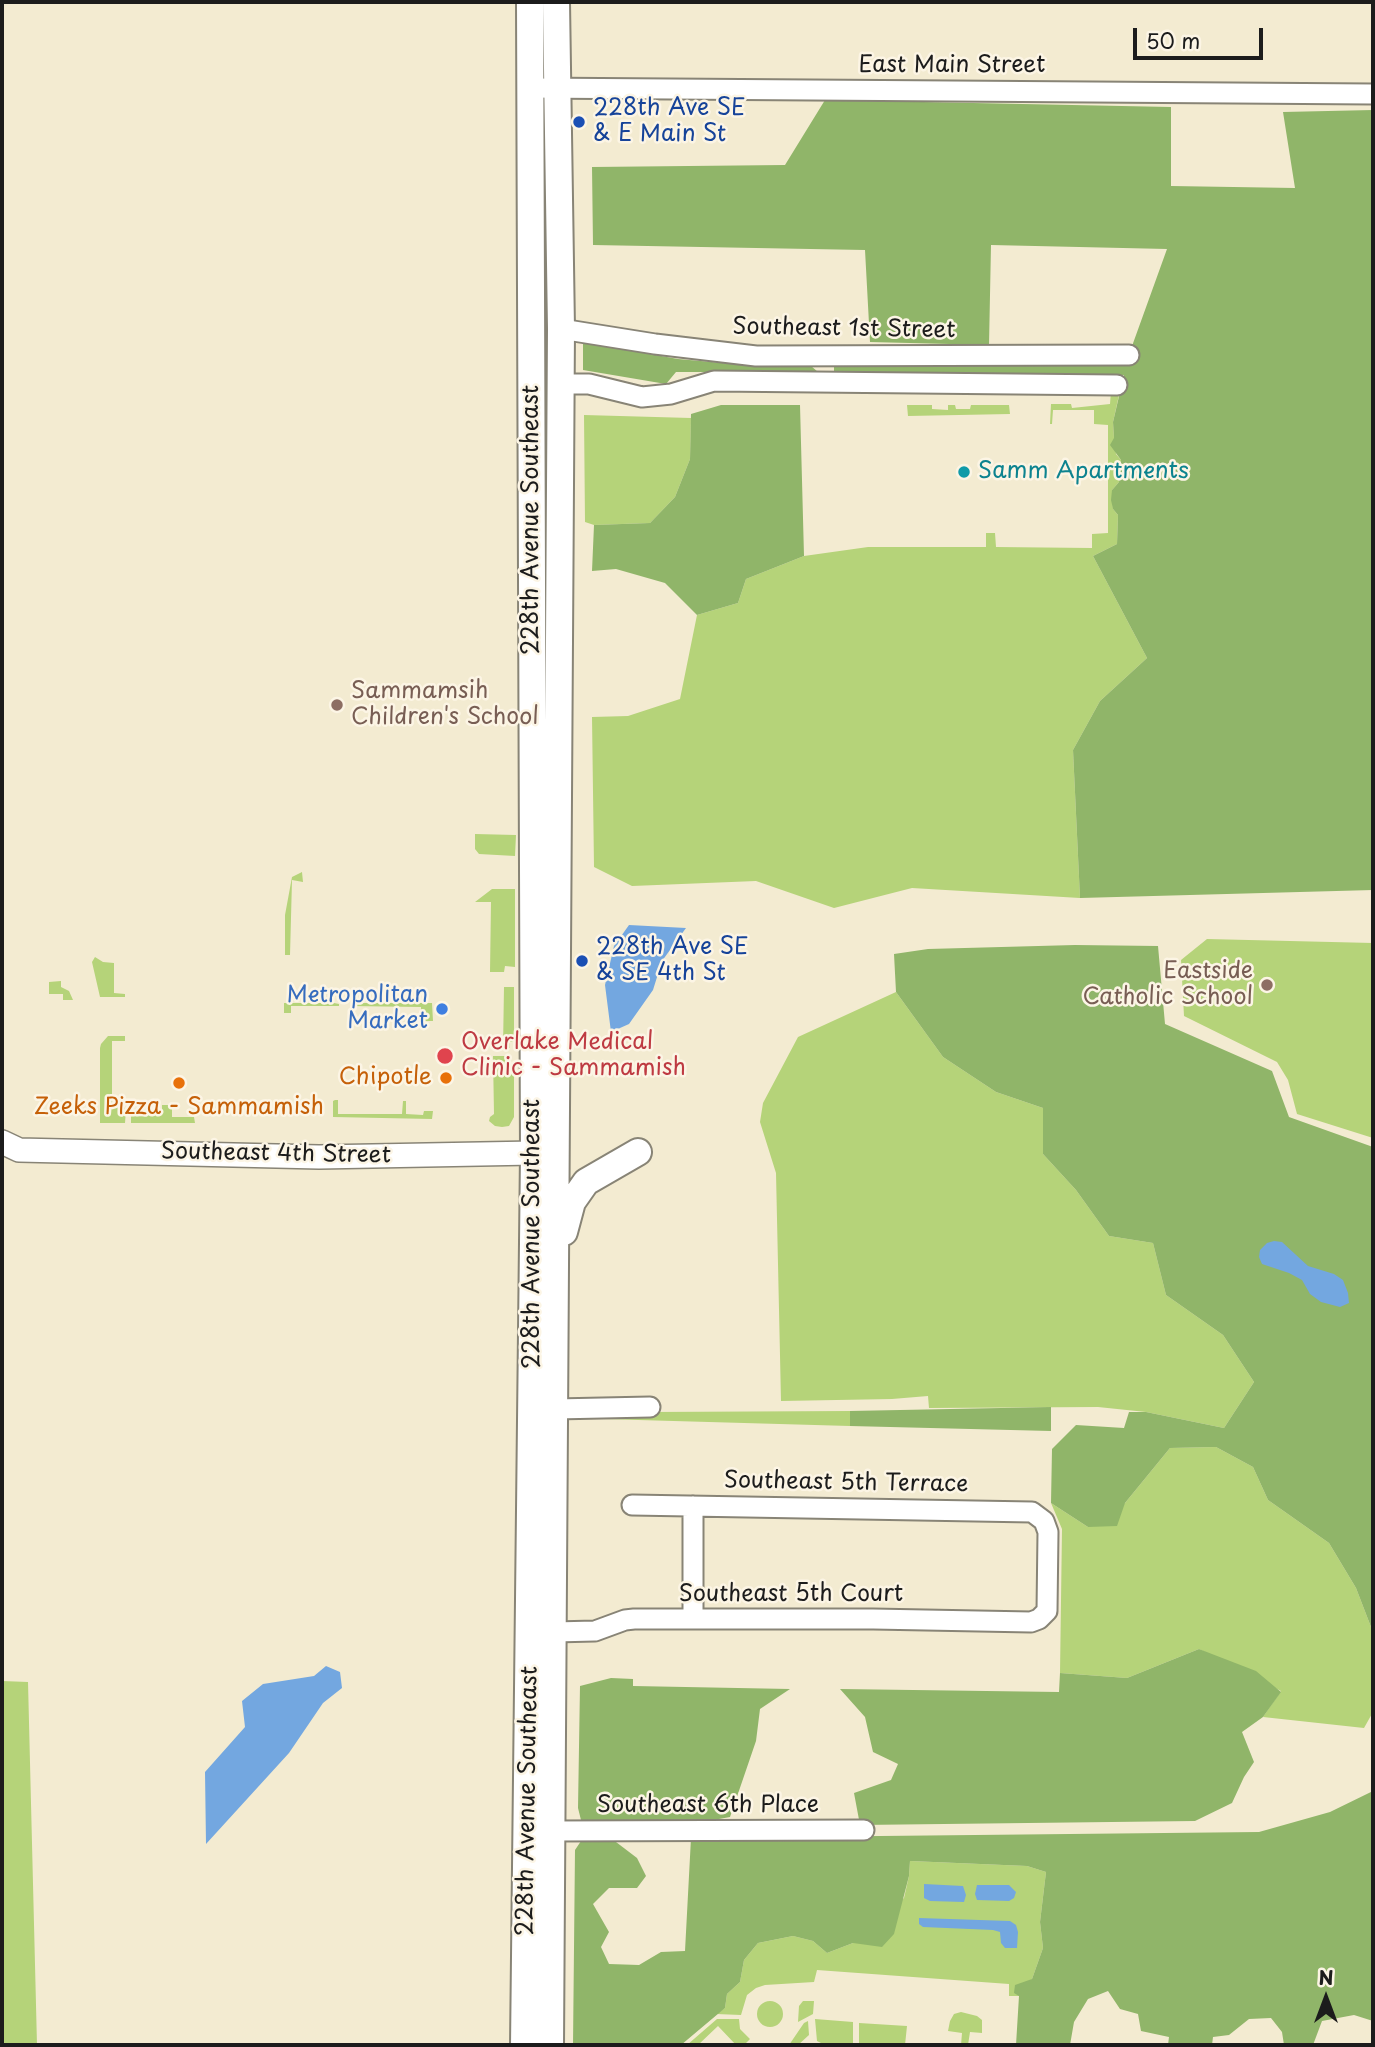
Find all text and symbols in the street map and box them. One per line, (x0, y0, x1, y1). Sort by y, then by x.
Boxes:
scale bar (1137, 14, 1266, 58)
text: 50 m (1146, 24, 1200, 56)
street label: East Main Street (859, 52, 1045, 80)
place label: 228th Ave SE & E Main St (593, 95, 746, 149)
marker: 228th Ave SE & E Main St (571, 114, 587, 130)
street label: Southeast 1st Street (732, 313, 956, 345)
street label: 228th Avenue Southeast (518, 385, 546, 655)
place label: Samm Apartments (978, 458, 1189, 486)
marker: Samm Apartments (956, 464, 972, 480)
place label: Sammamsih Children's School (351, 678, 539, 732)
marker: Sammamsih Children's School (329, 697, 345, 713)
place label: 228th Ave SE & SE 4th St (596, 934, 749, 988)
marker: 228th Ave SE & SE 4th St (574, 953, 590, 969)
place label: Eastside Catholic School (1082, 958, 1253, 1012)
marker: Eastside Catholic School (1259, 977, 1275, 993)
place label: Metropolitan Market (286, 982, 428, 1036)
marker: Metropolitan Market (434, 1001, 450, 1017)
place label: Overlake Medical Clinic - Sammamish (461, 1029, 686, 1083)
marker: Overlake Medical Clinic - Sammamish (435, 1046, 455, 1066)
place label: Chipotle (339, 1064, 432, 1092)
marker: Chipotle (438, 1070, 454, 1086)
marker: Zeeks Pizza - Sammamish (171, 1075, 187, 1091)
place label: Zeeks Pizza - Sammamish (34, 1094, 324, 1122)
street label: 228th Avenue Southeast (519, 1099, 547, 1369)
street label: Southeast 4th Street (161, 1138, 391, 1170)
street label: Southeast 5th Terrace (724, 1467, 968, 1499)
street label: Southeast 5th Court (679, 1581, 903, 1609)
street label: 228th Avenue Southeast (512, 1666, 544, 1936)
street label: Southeast 6th Place (597, 1792, 819, 1820)
north arrow (1291, 1963, 1361, 2033)
text: N (1318, 1963, 1334, 1991)

